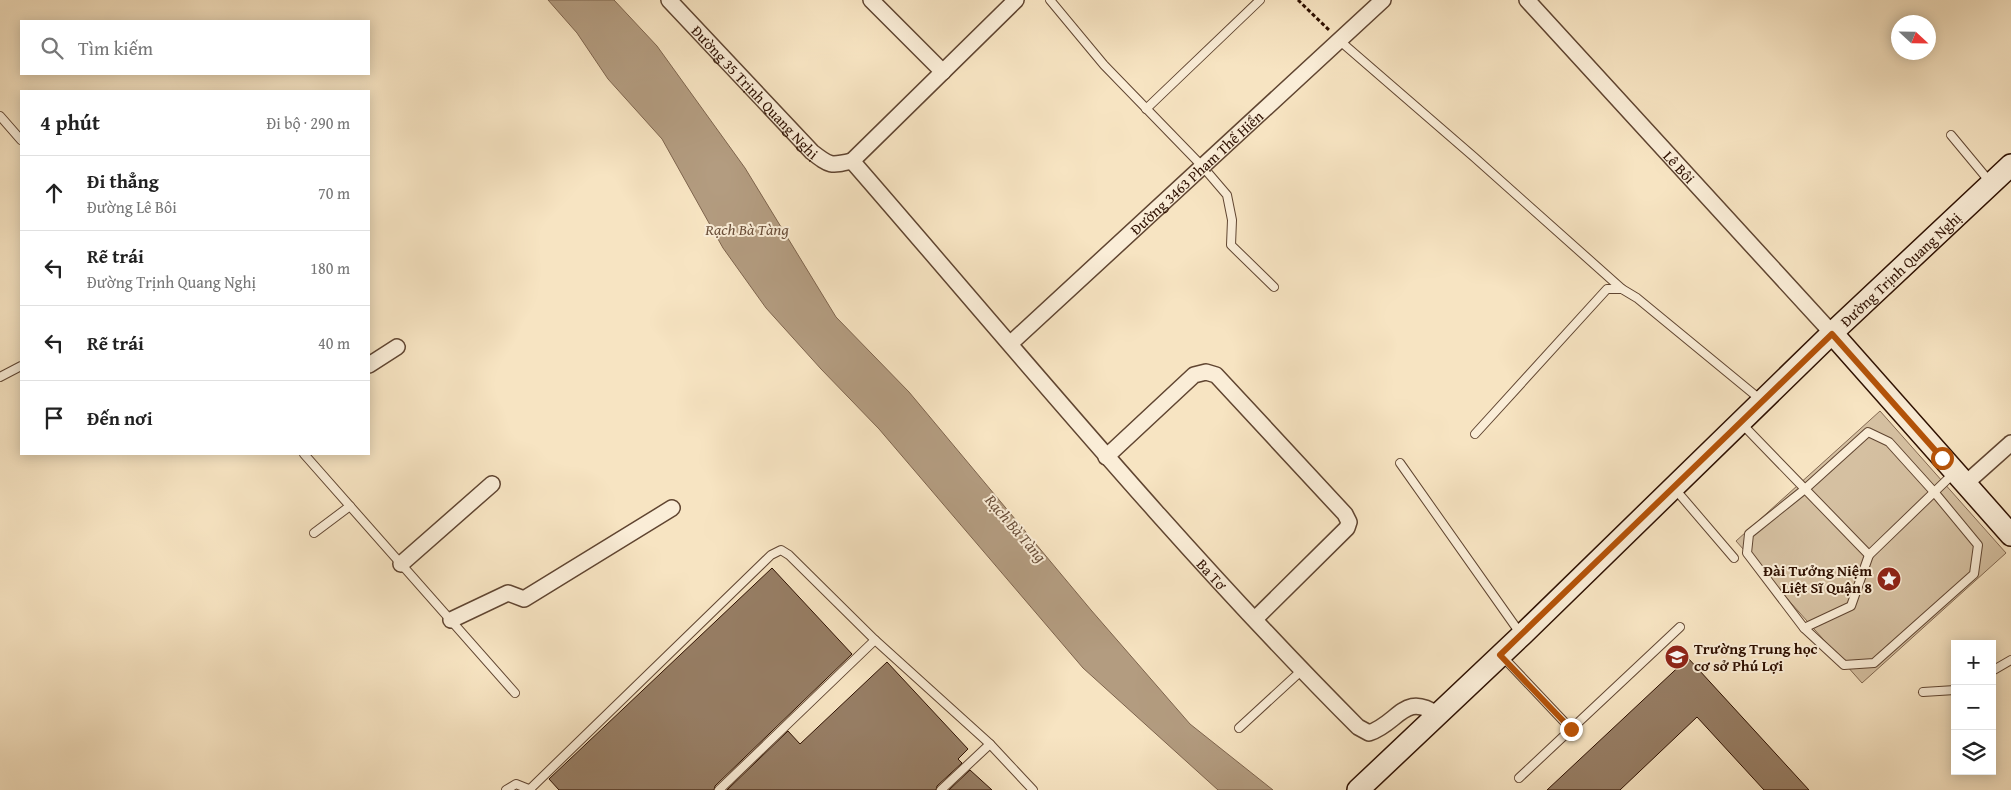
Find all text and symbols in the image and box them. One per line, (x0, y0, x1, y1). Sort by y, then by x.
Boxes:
north arrow (1891, 15, 1936, 60)
search box (20, 20, 370, 75)
street label: Đường 35 Trịnh Quang Nghị (687, 20, 823, 164)
icon: search (38, 34, 66, 62)
text: Tìm kiếm (78, 34, 153, 62)
street label: Đường 3463 Phạm Thế Hiển (1125, 105, 1268, 239)
text: 4 phút (40, 107, 100, 138)
text: Đi bộ · 290 m (266, 111, 350, 135)
street label: Lê Bôi (1659, 146, 1700, 188)
text: Đi thẳng (87, 167, 159, 195)
icon: ahead (40, 179, 68, 207)
text: 70 m (318, 181, 350, 205)
text: Đường Lê Bôi (87, 195, 177, 219)
street label: Đường Trịnh Quang Nghị (1835, 207, 1965, 331)
water label: Rạch Bà Tàng (704, 217, 789, 241)
text: Rẽ trái (87, 242, 144, 270)
icon: left (40, 254, 68, 282)
text: 180 m (310, 256, 350, 280)
text: Đường Trịnh Quang Nghị (87, 270, 256, 294)
icon: left (40, 329, 68, 357)
text: Rẽ trái (87, 329, 144, 357)
text: 40 m (318, 331, 350, 355)
icon: arrive (40, 404, 68, 432)
text: Đến nơi (87, 404, 153, 432)
route start (1931, 447, 1954, 470)
water label: Rạch Bà Tàng (979, 488, 1053, 568)
street label: Ba Tơ (1192, 554, 1232, 595)
place label: Đài Tưởng Niệm Liệt Sĩ Quận 8 (1763, 560, 1872, 598)
place icon: Đài Tưởng Niệm Liệt Sĩ Quận 8 (1876, 566, 1902, 592)
place label: Trường Trung học cơ sở Phú Lợi (1694, 638, 1818, 676)
map controls (1951, 640, 1996, 775)
button: + (1951, 640, 1996, 685)
school or university icon: Trường Trung học cơ sở Phú Lợi (1664, 644, 1690, 670)
button: − (1951, 685, 1996, 730)
route end (1560, 718, 1583, 741)
button: layers (1951, 730, 1996, 775)

